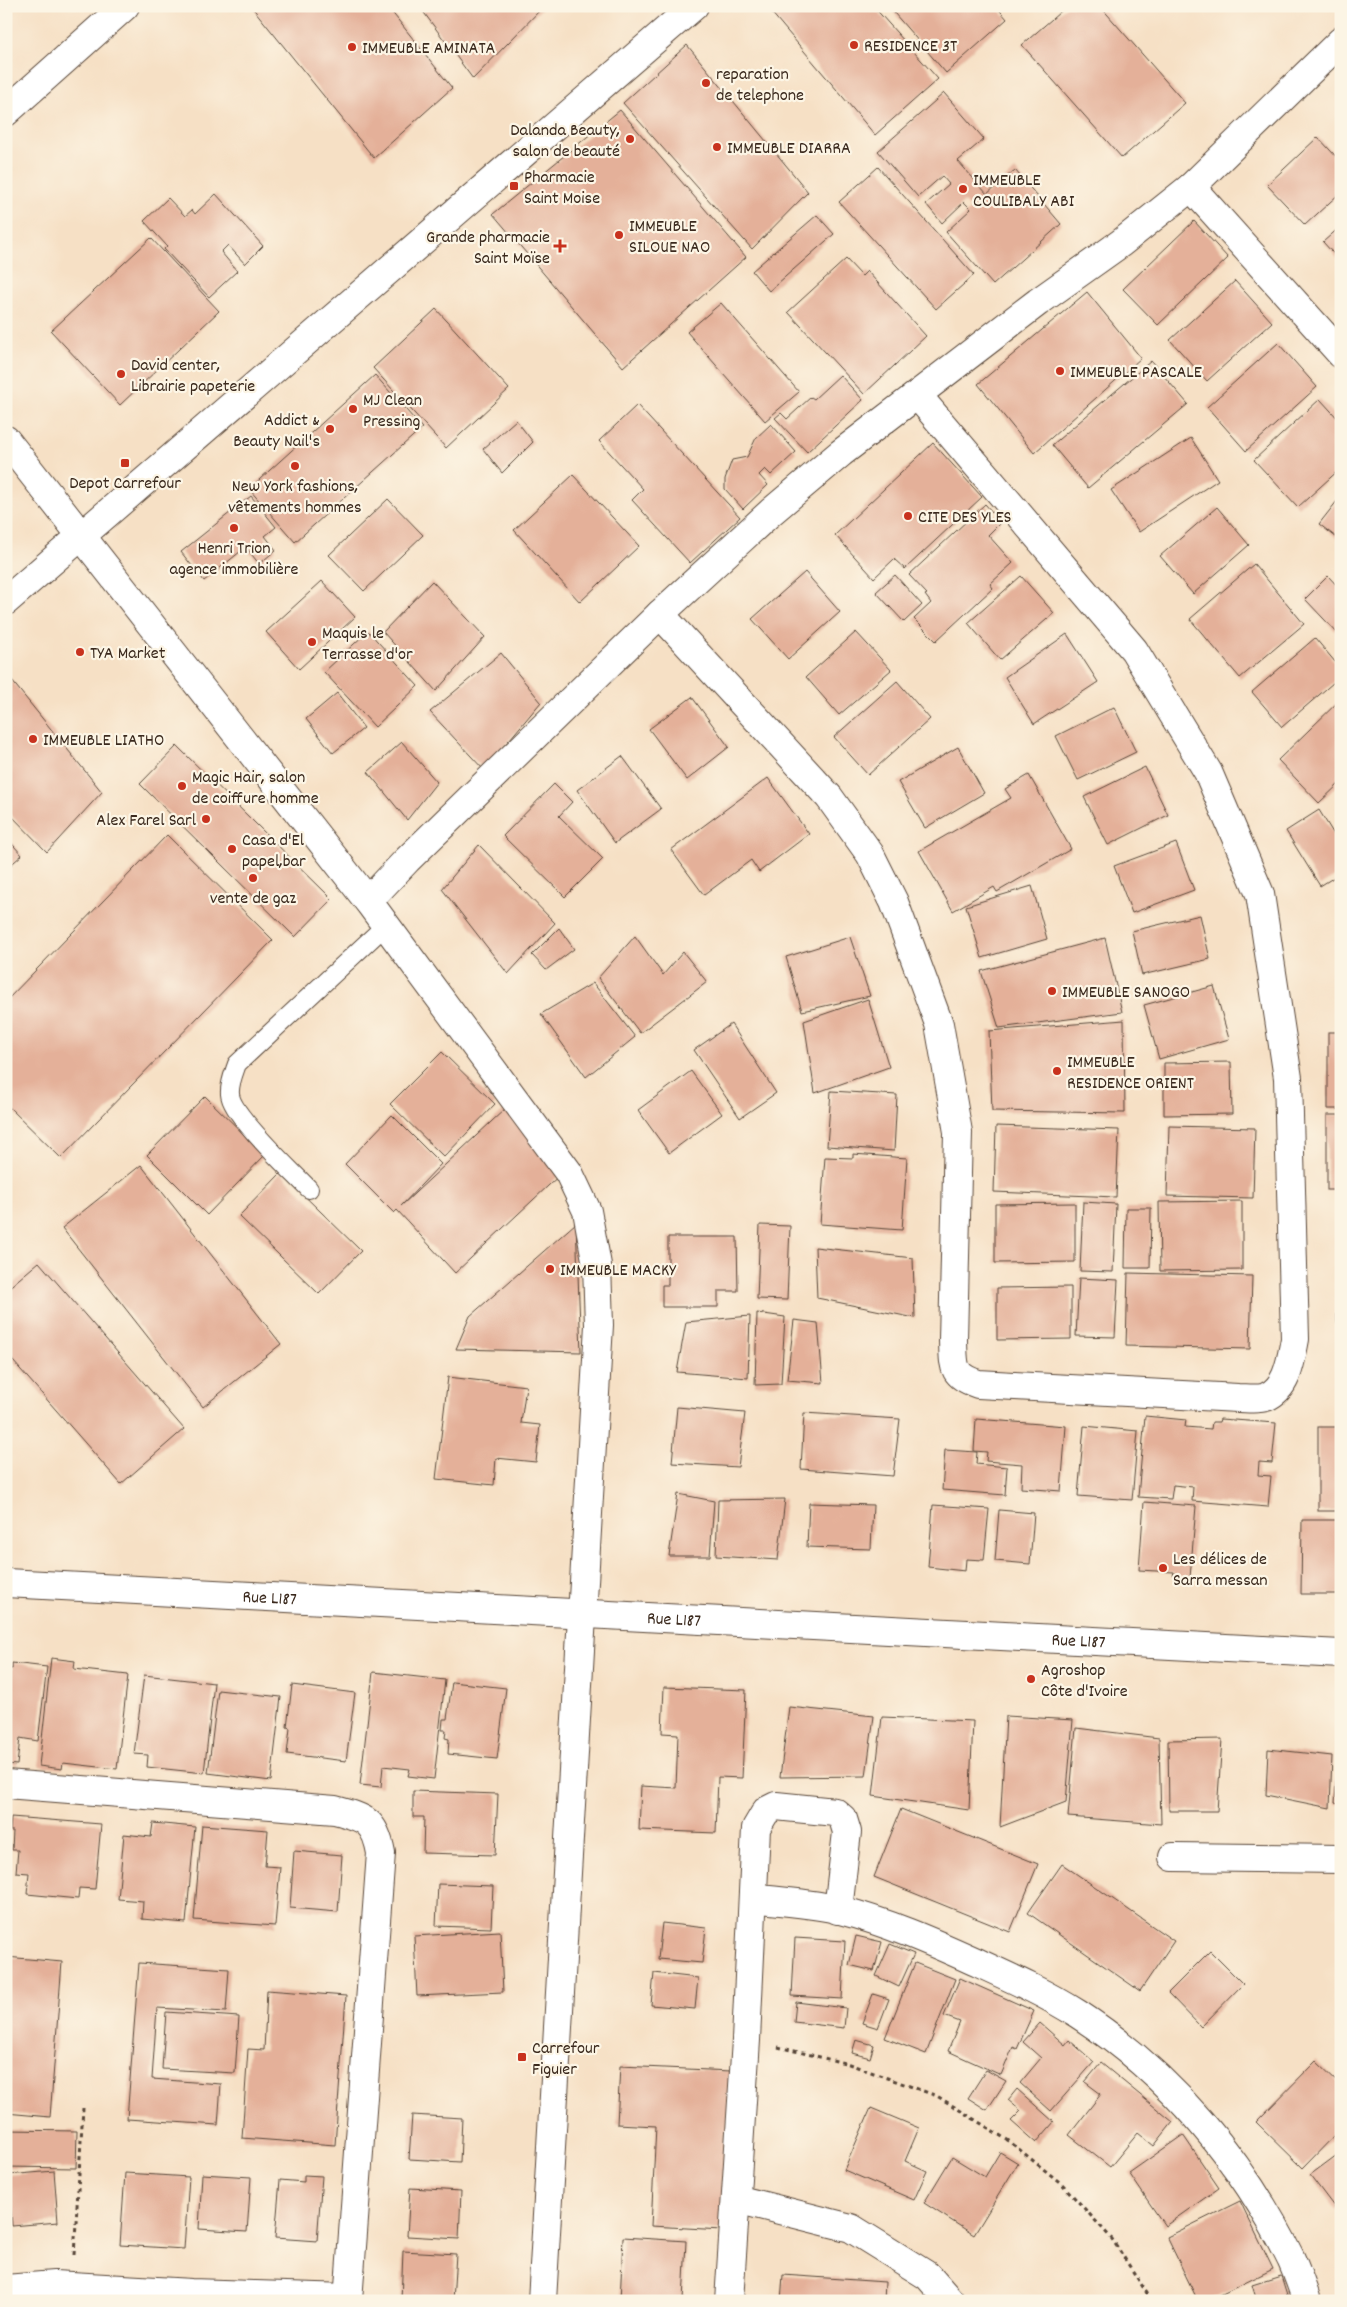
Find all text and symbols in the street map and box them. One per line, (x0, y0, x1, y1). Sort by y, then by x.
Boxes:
place label: RESIDENCE 3T (864, 35, 957, 60)
place label: IMMEUBLE AMINATA (362, 37, 496, 62)
marker: RESIDENCE 3T (848, 39, 860, 51)
marker: IMMEUBLE AMINATA (346, 41, 358, 53)
place label: reparation de telephone (716, 63, 804, 109)
marker: reparation de telephone (700, 77, 712, 89)
place label: Dalanda Beauty, salon de beauté (510, 119, 620, 165)
marker: Dalanda Beauty, salon de beauté (624, 133, 636, 145)
place label: IMMEUBLE DIARRA (727, 137, 851, 162)
marker: IMMEUBLE DIARRA (711, 141, 723, 153)
place label: Pharmacie Saint Moise (524, 166, 600, 212)
place label: IMMEUBLE COULIBALY ABI (973, 169, 1075, 215)
marker: Pharmacie Saint Moise (508, 180, 520, 192)
marker: IMMEUBLE COULIBALY ABI (957, 183, 969, 195)
place label: IMMEUBLE SILOUE NAO (629, 215, 710, 261)
place label: Grande pharmacie Saint Moïse (426, 226, 550, 272)
marker: IMMEUBLE SILOUE NAO (613, 229, 625, 241)
marker: Grande pharmacie Saint Moïse (554, 240, 566, 252)
place label: David center, Librairie papeterie (131, 354, 255, 400)
place label: IMMEUBLE PASCALE (1070, 361, 1202, 386)
marker: IMMEUBLE PASCALE (1054, 365, 1066, 377)
marker: David center, Librairie papeterie (115, 368, 127, 380)
place label: MJ Clean Pressing (363, 389, 422, 435)
marker: MJ Clean Pressing (347, 403, 359, 415)
place label: Addict & Beauty Nail's (233, 409, 320, 455)
marker: Addict & Beauty Nail's (324, 423, 336, 435)
marker: Depot Carrefour (119, 457, 131, 469)
marker: New York fashions, vêtements hommes (289, 460, 301, 472)
place label: Depot Carrefour (69, 472, 181, 497)
place label: New York fashions, vêtements hommes (228, 475, 362, 521)
place label: CITE DES YLES (918, 506, 1012, 531)
marker: CITE DES YLES (902, 510, 914, 522)
marker: Henri Trion agence immobilière (228, 522, 240, 534)
place label: Henri Trion agence immobilière (170, 537, 299, 583)
place label: Maquis le Terrasse d'or (322, 622, 413, 668)
marker: Maquis le Terrasse d'or (306, 636, 318, 648)
place label: TYA Market (90, 642, 166, 667)
marker: TYA Market (74, 646, 86, 658)
place label: IMMEUBLE LIATHO (43, 729, 164, 754)
marker: IMMEUBLE LIATHO (27, 733, 39, 745)
place label: Magic Hair, salon de coiffure homme (192, 766, 319, 812)
marker: Magic Hair, salon de coiffure homme (176, 780, 188, 792)
place label: Alex Farel Sarl (96, 809, 197, 834)
marker: Alex Farel Sarl (200, 813, 212, 825)
place label: Casa d'El papel,bar (242, 829, 306, 875)
marker: Casa d'El papel,bar (226, 843, 238, 855)
marker: vente de gaz (247, 872, 259, 884)
place label: vente de gaz (210, 887, 296, 912)
place label: IMMEUBLE SANOGO (1062, 981, 1190, 1006)
marker: IMMEUBLE SANOGO (1046, 985, 1058, 997)
place label: IMMEUBLE RESIDENCE ORIENT (1067, 1051, 1194, 1097)
marker: IMMEUBLE RESIDENCE ORIENT (1051, 1065, 1063, 1077)
place label: IMMEUBLE MACKY (560, 1259, 677, 1284)
marker: IMMEUBLE MACKY (544, 1263, 556, 1275)
place label: Les délices de Sarra messan (1173, 1548, 1268, 1594)
marker: Les délices de Sarra messan (1157, 1562, 1169, 1574)
street label: Rue L187 (242, 1586, 297, 1613)
street label: Rue L187 (646, 1607, 702, 1635)
street label: Rue L187 (1051, 1629, 1106, 1656)
place label: Agroshop Côte d'Ivoire (1041, 1659, 1128, 1705)
marker: Agroshop Côte d'Ivoire (1025, 1673, 1037, 1685)
place label: Carrefour Figuier (532, 2037, 600, 2083)
marker: Carrefour Figuier (516, 2051, 528, 2063)

